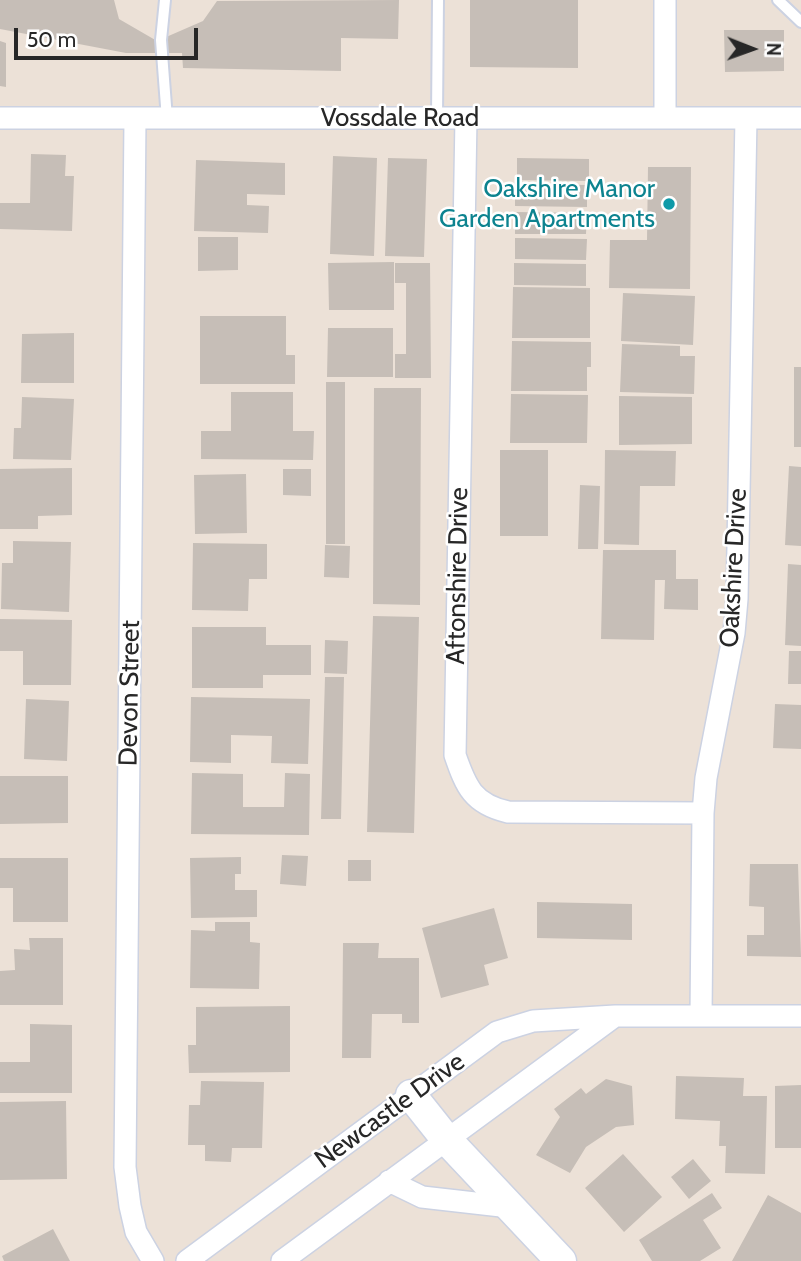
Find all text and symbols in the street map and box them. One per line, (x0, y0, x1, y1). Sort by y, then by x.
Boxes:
scale bar (18, 14, 201, 58)
north arrow (717, 14, 787, 84)
text: 50 m (27, 27, 76, 52)
text: N (762, 42, 785, 56)
street label: Vossdale Road (321, 102, 479, 134)
place label: Oakshire Manor Garden Apartments (439, 173, 655, 234)
marker: Oakshire Manor Garden Apartments (661, 196, 677, 212)
street label: Aftonshire Drive (441, 487, 475, 665)
street label: Oakshire Drive (714, 487, 754, 649)
street label: Devon Street (113, 620, 147, 766)
street label: Newcastle Drive (309, 1046, 471, 1176)

